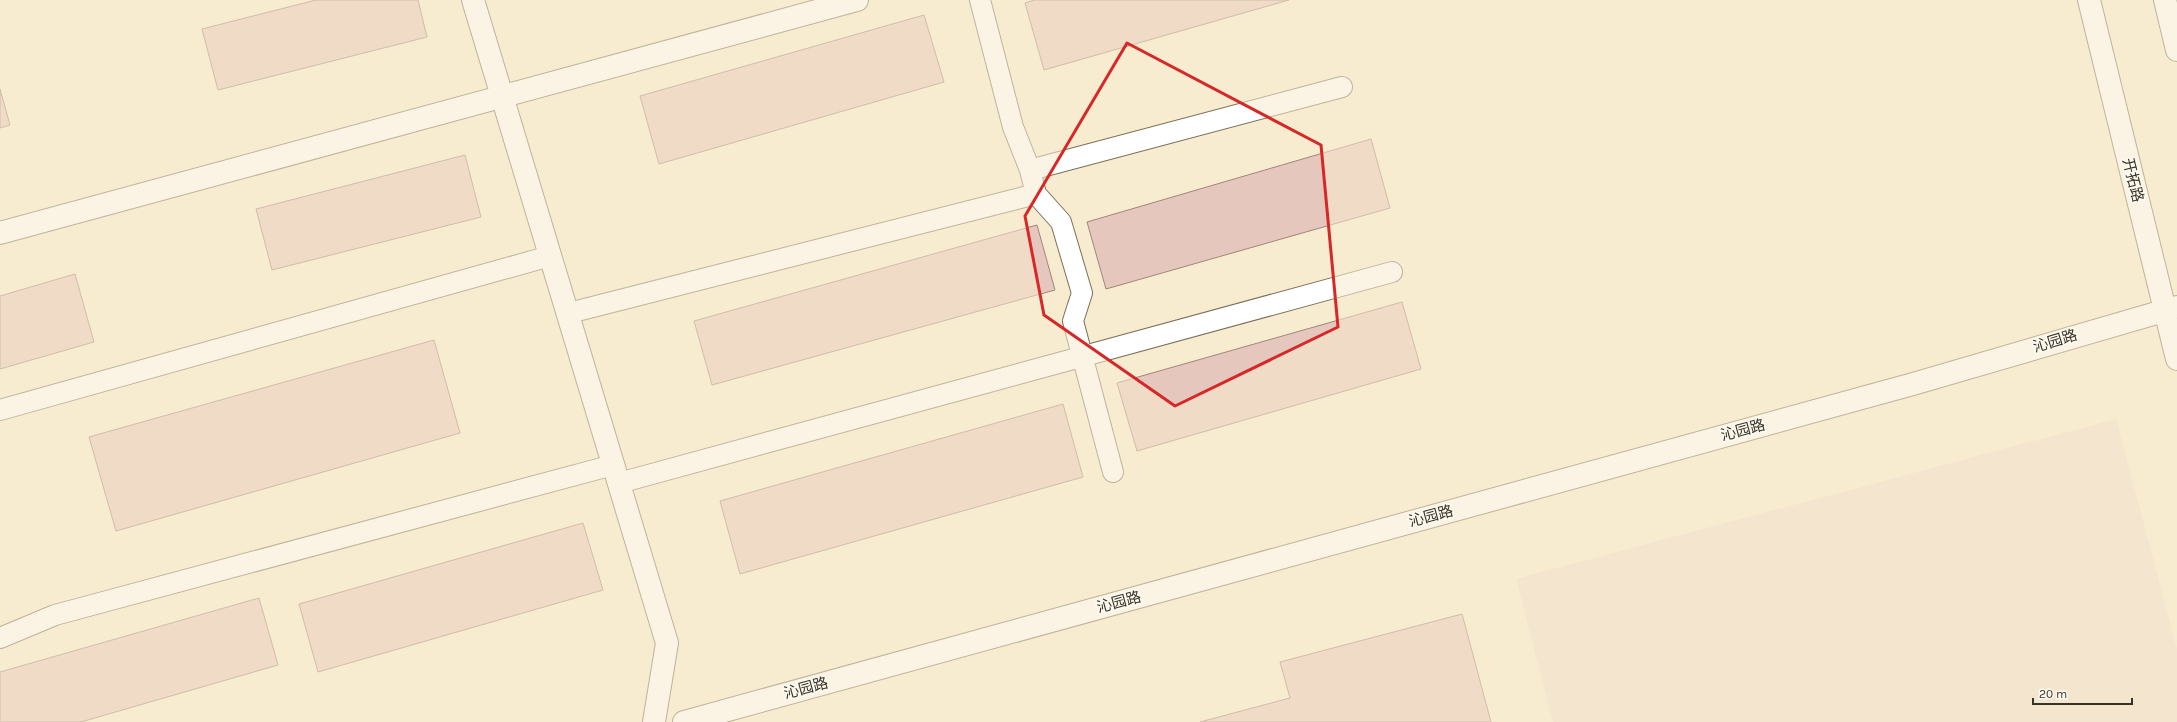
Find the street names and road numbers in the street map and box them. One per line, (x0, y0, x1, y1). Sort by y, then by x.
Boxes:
street label: 开拓路 (2119, 156, 2147, 204)
street label: 沁园路 (2031, 326, 2079, 356)
street label: 沁园路 (1719, 415, 1767, 445)
street label: 沁园路 (1407, 501, 1455, 531)
street label: 沁园路 (1095, 587, 1143, 617)
street label: 沁园路 (782, 673, 830, 703)

